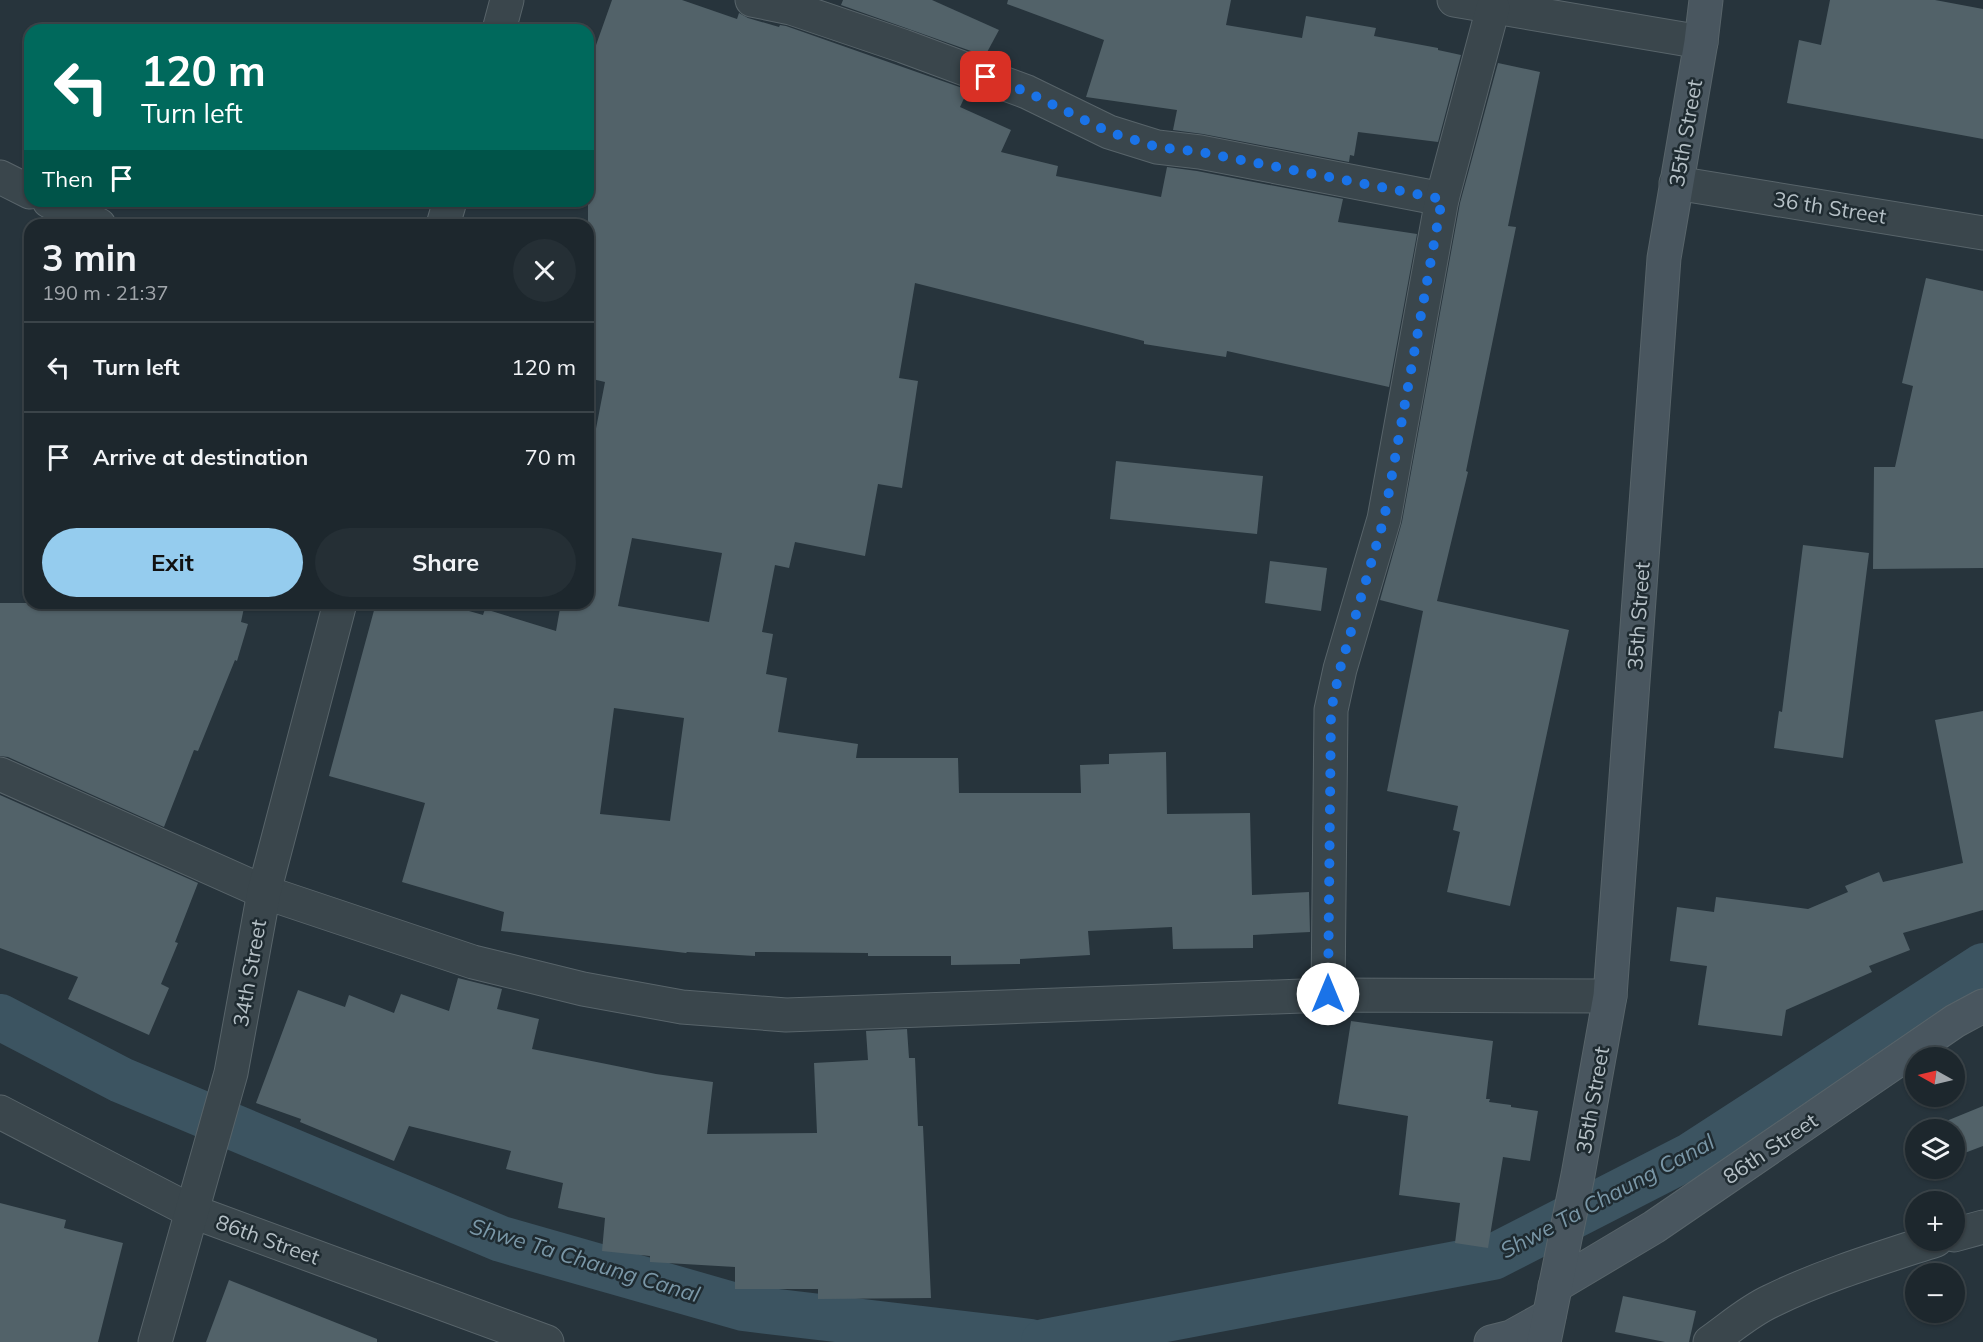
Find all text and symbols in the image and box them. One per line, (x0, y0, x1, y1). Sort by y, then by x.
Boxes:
text: 120 m (141, 44, 266, 97)
icon: left (42, 48, 120, 126)
pin (960, 51, 1011, 102)
icon: arrive (969, 60, 1002, 93)
street label: 35th Street (1663, 77, 1707, 189)
text: Turn left (141, 96, 243, 130)
icon: arrive (105, 162, 138, 195)
text: Then (42, 165, 93, 193)
street label: 36 th Street (1772, 185, 1888, 229)
text: 3 min (42, 235, 137, 280)
button: close (513, 239, 576, 302)
text: 190 m · 21:37 (42, 280, 168, 305)
icon: left (42, 351, 75, 384)
text: Turn left (93, 353, 180, 381)
text: 120 m (511, 353, 576, 381)
icon: arrive (42, 441, 75, 474)
text: Arrive at destination (93, 443, 308, 471)
text: 70 m (525, 443, 576, 471)
button: Exit (42, 528, 303, 597)
button: Share (315, 528, 576, 597)
street label: 35th Street (1621, 561, 1655, 671)
street label: 34th Street (227, 917, 271, 1029)
position arrow (1296, 962, 1360, 1026)
street label: 35th Street (1570, 1044, 1614, 1156)
north arrow (1905, 1047, 1965, 1107)
map controls (1905, 1047, 1965, 1323)
street label: 86th Street (1718, 1107, 1822, 1189)
button: layers (1905, 1119, 1965, 1179)
water label: Shwe Ta Chaung Canal (1495, 1127, 1720, 1264)
button: + (1905, 1191, 1965, 1251)
street label: 86th Street (213, 1208, 323, 1270)
water label: Shwe Ta Chaung Canal (467, 1212, 704, 1308)
button: − (1905, 1263, 1965, 1323)

